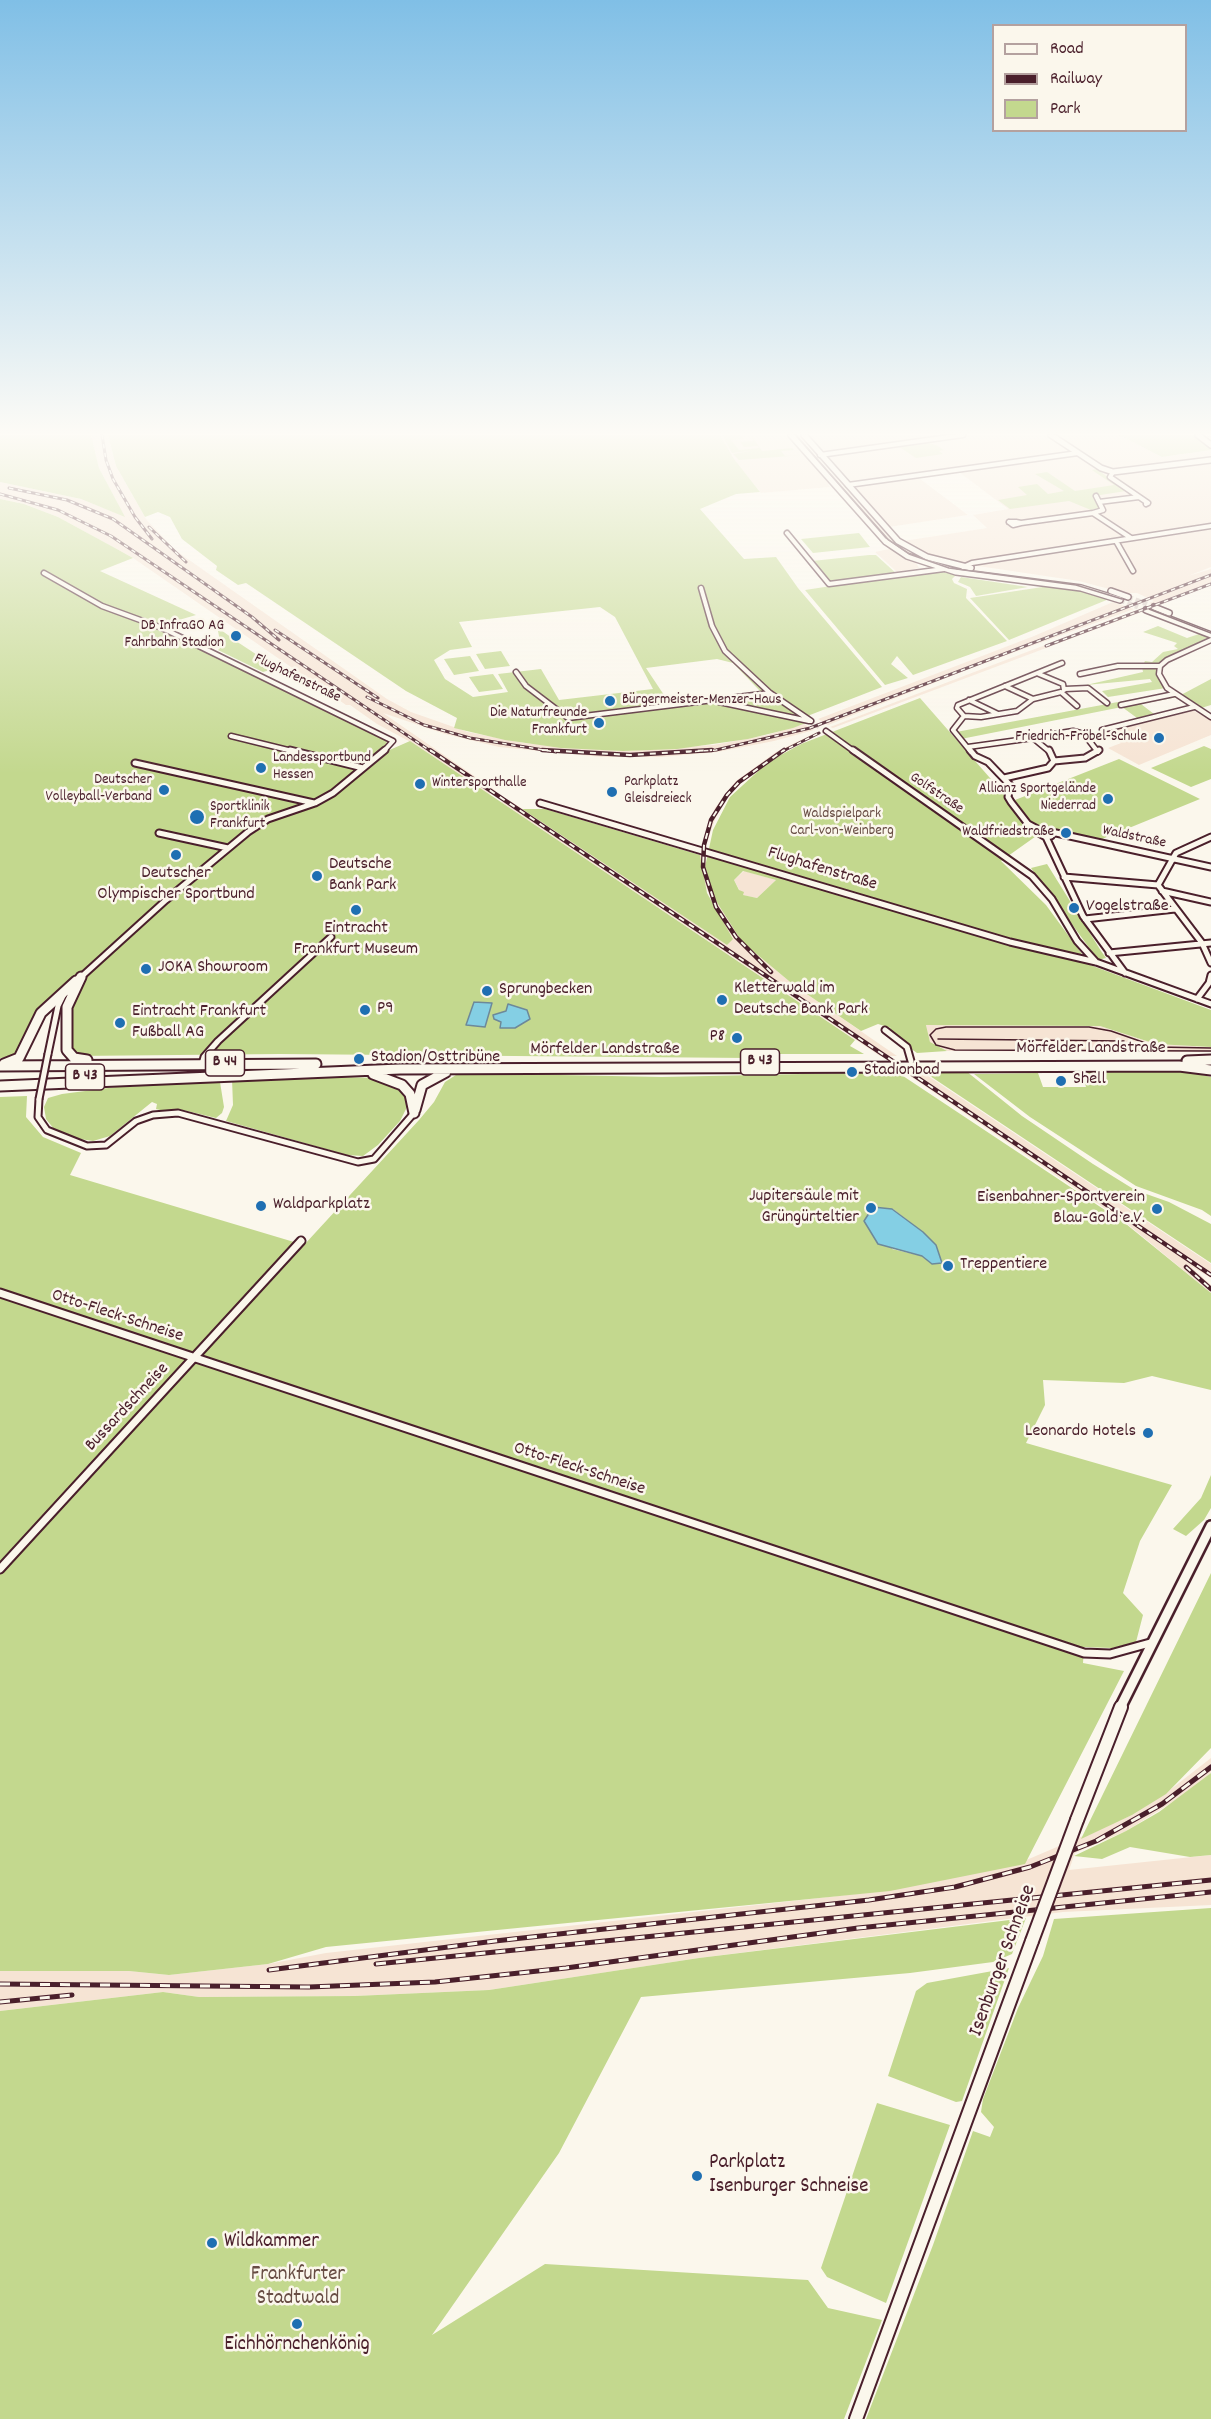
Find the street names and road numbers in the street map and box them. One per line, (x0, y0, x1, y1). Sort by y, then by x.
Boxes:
street label: Flughafenstraße (251, 650, 343, 708)
street label: Golfstraße (906, 769, 966, 819)
street label: Waldstraße (1101, 822, 1167, 854)
street label: Flughafenstraße (765, 843, 879, 897)
street label: Mörfelder Landstraße (1016, 1039, 1166, 1061)
street label: Mörfelder Landstraße (530, 1040, 680, 1062)
road number: B 43 (740, 1049, 780, 1075)
road number: B 44 (206, 1050, 244, 1076)
road number: B 43 (66, 1064, 104, 1090)
street label: Otto-Fleck-Schneise (48, 1286, 186, 1348)
street label: Bussardschneise (82, 1359, 174, 1457)
street label: Otto-Fleck-Schneise (510, 1439, 648, 1501)
street label: Isenburger Schneise (965, 1882, 1043, 2040)

